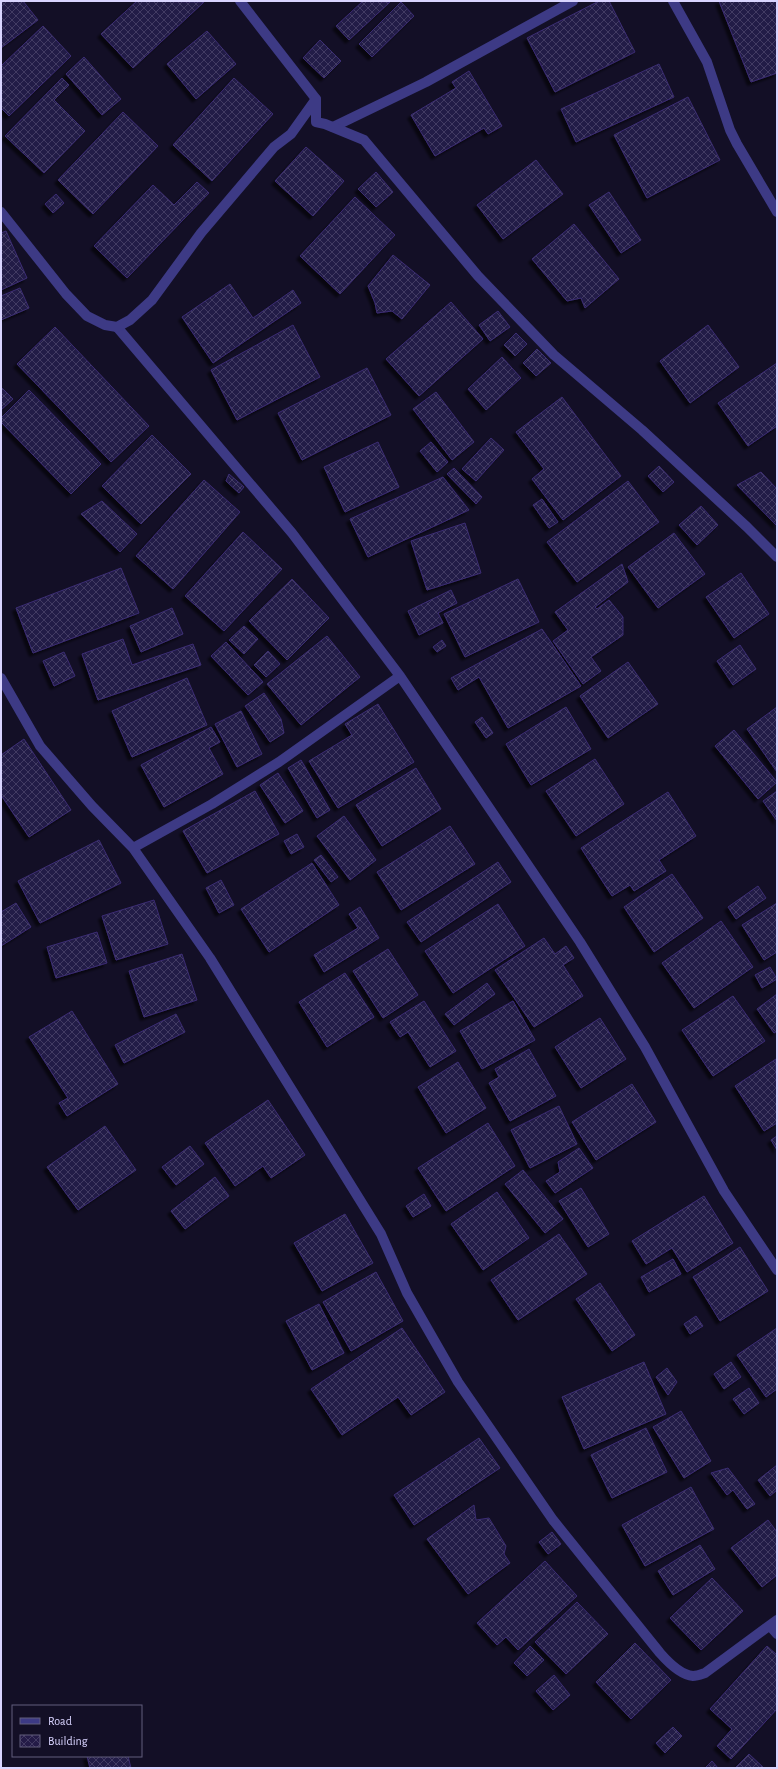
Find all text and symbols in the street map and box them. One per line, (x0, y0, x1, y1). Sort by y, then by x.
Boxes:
legend (12, 1705, 142, 1757)
text: Road (48, 1715, 72, 1727)
text: Building (48, 1735, 88, 1747)

